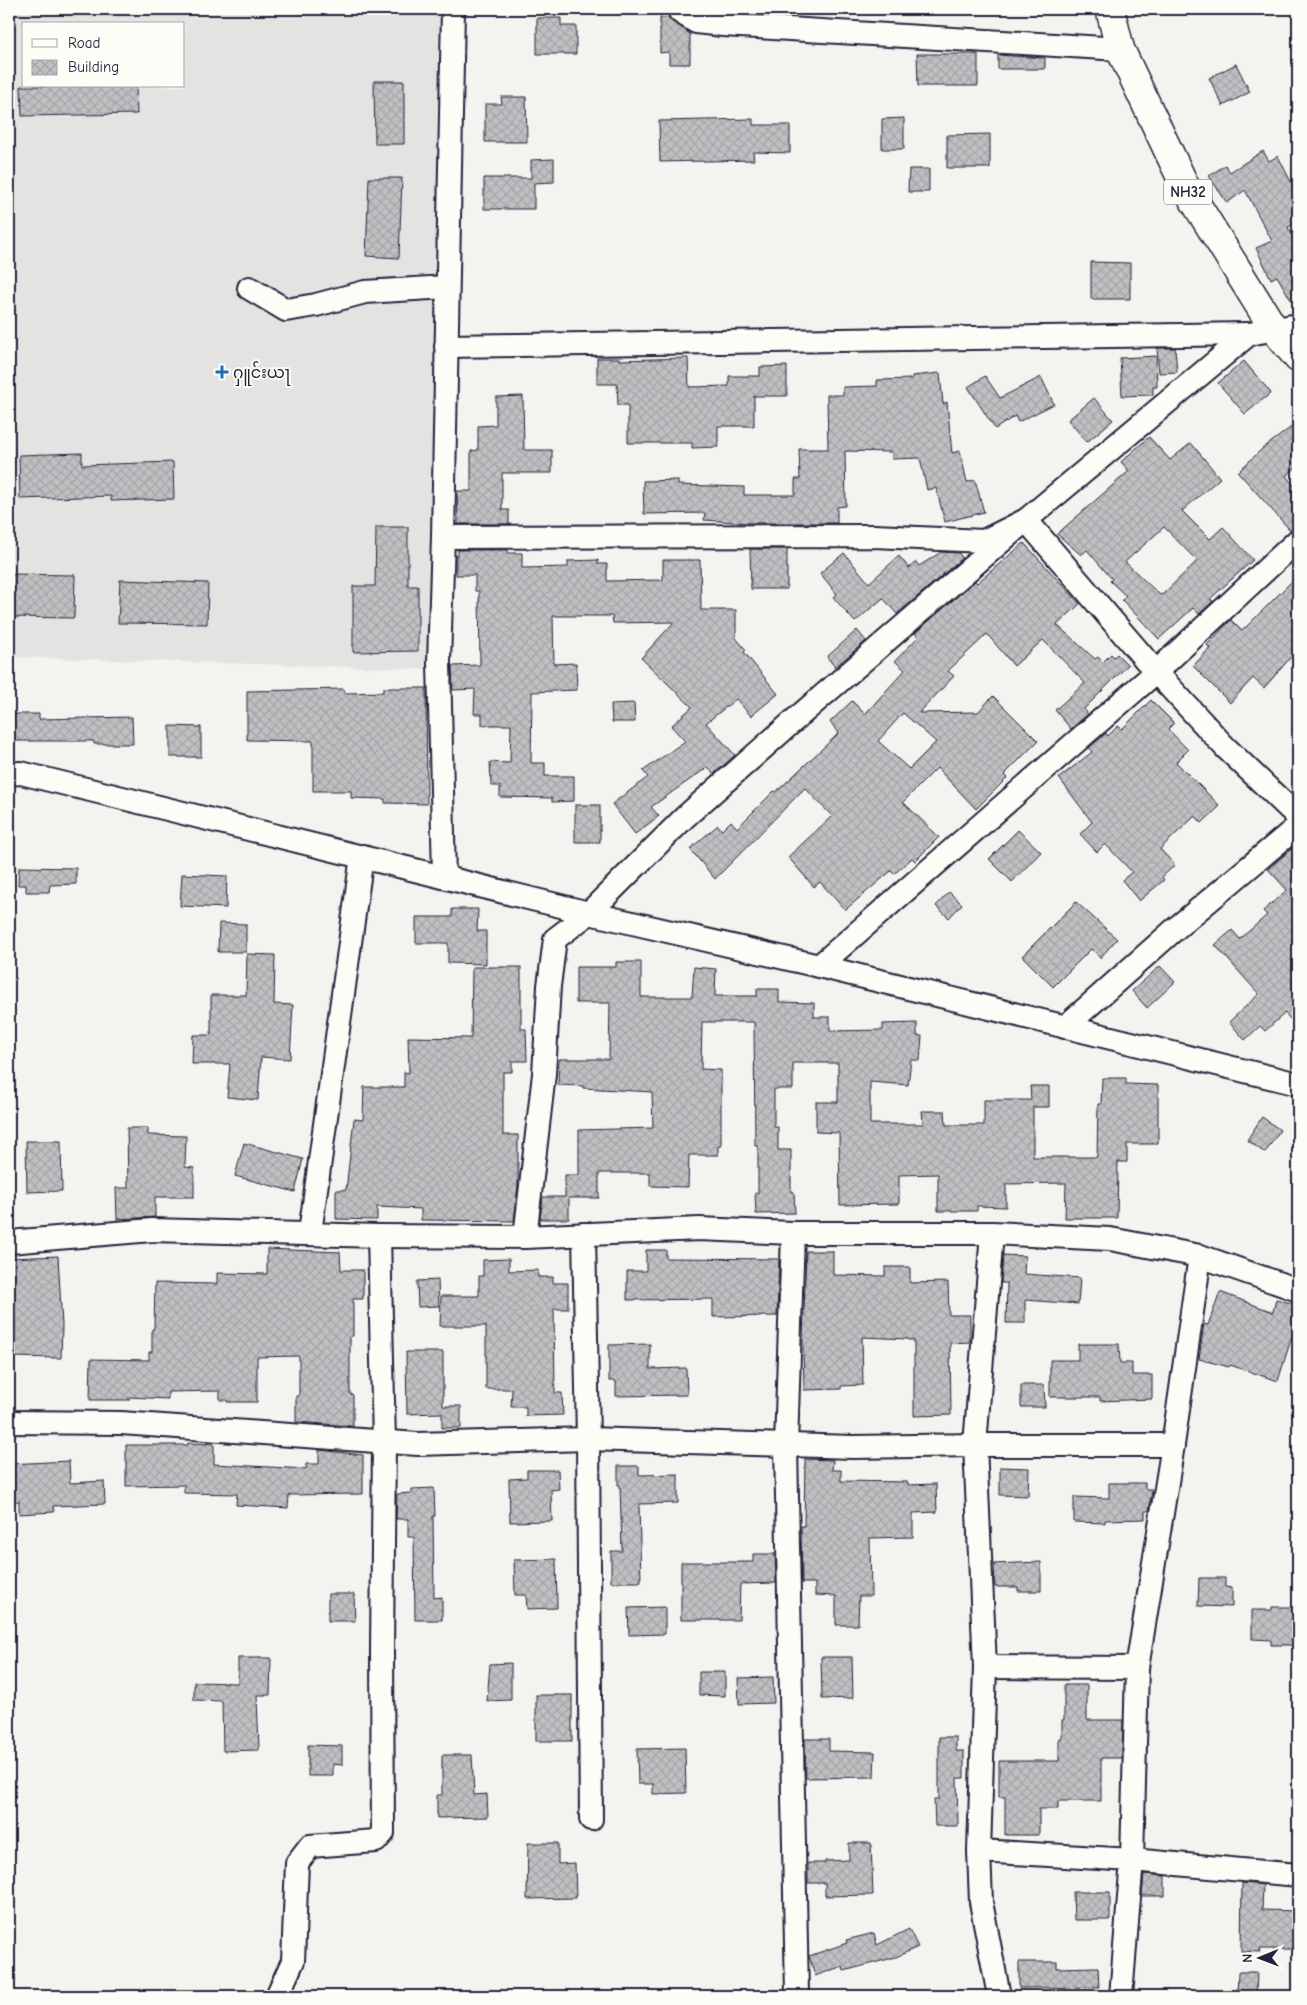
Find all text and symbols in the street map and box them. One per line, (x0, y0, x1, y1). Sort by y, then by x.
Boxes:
legend (22, 22, 185, 88)
text: Road (68, 34, 100, 52)
text: Building (68, 58, 119, 76)
road number: NH32 (1164, 180, 1212, 204)
place label: ႁူင်းယႃ (233, 361, 291, 386)
marker: ႁူင်းယႃ (215, 365, 229, 379)
north arrow (1234, 1932, 1284, 1982)
text: N (1239, 1954, 1256, 1963)

